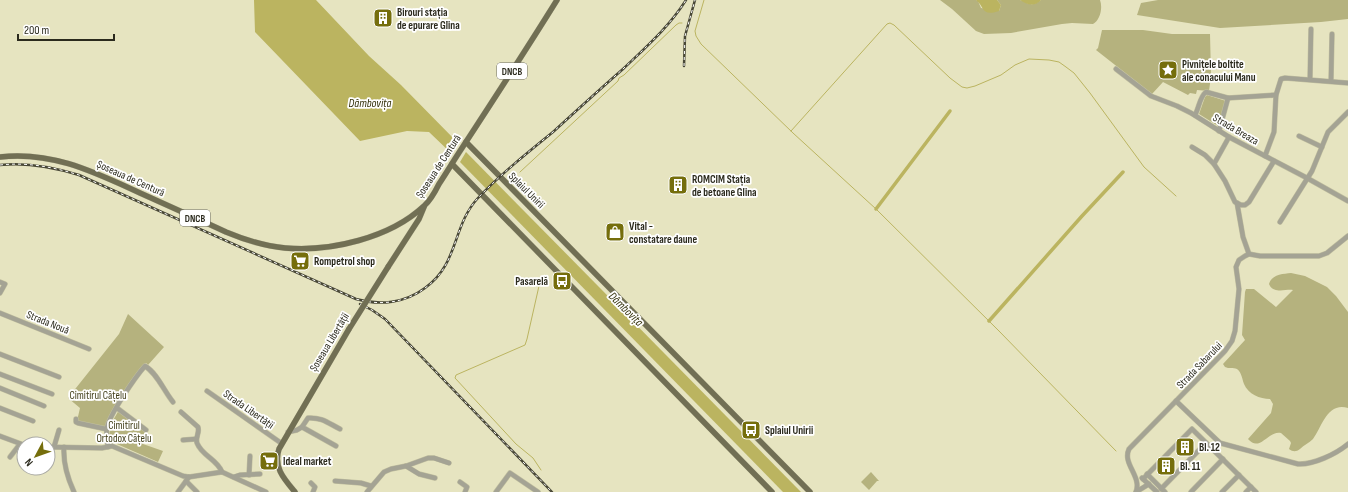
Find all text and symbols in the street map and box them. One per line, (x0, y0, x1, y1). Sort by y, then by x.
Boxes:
place label: Birouri stația de epurare Glina (397, 6, 460, 32)
building icon: Birouri stația de epurare Glina (372, 7, 394, 29)
scale bar (18, 16, 114, 42)
text: 200 m (24, 23, 50, 38)
place label: Pivnițele boltite ale conacului Manu (1182, 58, 1256, 84)
place icon: Pivnițele boltite ale conacului Manu (1157, 59, 1179, 81)
road number: DNCB (497, 63, 527, 79)
water label: Dâmbovița (349, 96, 392, 111)
street label: Strada Breaza (1211, 111, 1261, 148)
street label: Șoseaua de Centură (413, 132, 464, 200)
street label: Șoseaua de Centură (95, 158, 167, 199)
street label: Splaiul Unirii (506, 170, 547, 211)
place label: ROMCIM Stația de betoane Glina (692, 173, 757, 199)
building icon: ROMCIM Stația de betoane Glina (667, 174, 689, 196)
road number: DNCB (180, 210, 210, 226)
place label: Vital - constatare daune (629, 220, 697, 246)
shop icon: Vital - constatare daune (604, 221, 626, 243)
supermarket icon: Rompetrol shop (289, 250, 311, 272)
place label: Rompetrol shop (314, 255, 375, 268)
bus stop icon: Pasarelă (551, 270, 573, 292)
place label: Pasarelă (515, 275, 548, 288)
water label: Dâmbovița (605, 289, 646, 330)
street label: Strada Nouă (25, 308, 71, 337)
street label: Șoseaua Libertății (307, 311, 352, 374)
street label: Strada Sabarului (1174, 339, 1225, 391)
street label: Strada Libertății (221, 387, 277, 432)
park label: Cimitirul Cățelu (69, 389, 127, 402)
park label: Cimitirul Ortodox Cățelu (96, 419, 152, 445)
bus stop icon: Splaiul Unirii (740, 419, 762, 441)
place label: Splaiul Unirii (765, 424, 813, 437)
north arrow (16, 436, 56, 476)
building icon: Bl. 12 (1174, 436, 1196, 458)
place label: Bl. 12 (1199, 441, 1220, 454)
supermarket icon: Ideal market (258, 450, 280, 472)
place label: Ideal market (283, 455, 332, 468)
building icon: Bl. 11 (1155, 455, 1177, 477)
text: N (22, 456, 36, 469)
place label: Bl. 11 (1180, 460, 1201, 473)

